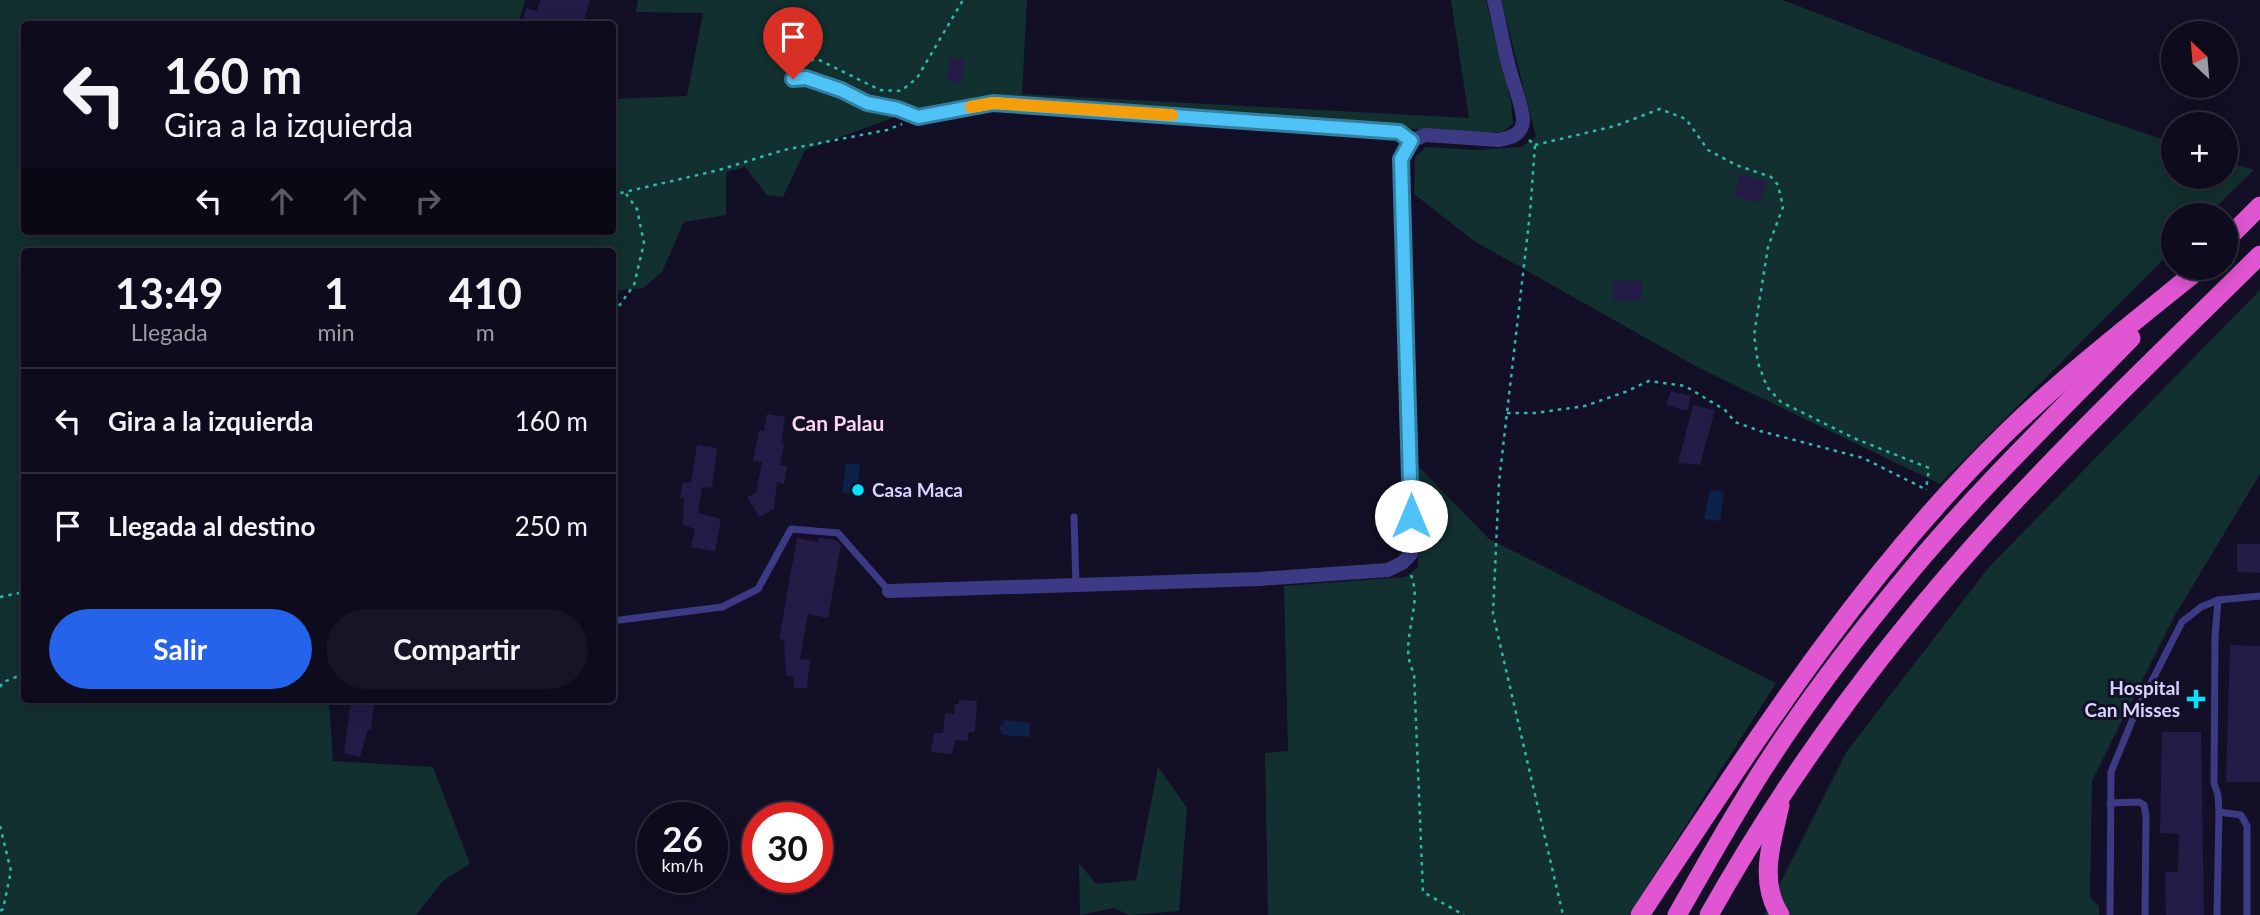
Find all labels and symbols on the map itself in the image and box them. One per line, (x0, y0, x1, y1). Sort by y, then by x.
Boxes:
pin (763, 7, 823, 79)
north arrow (2161, 21, 2238, 98)
district label: Can Palau (792, 410, 884, 435)
place label: Casa Maca (872, 478, 963, 501)
position arrow (1374, 479, 1448, 553)
marker: Casa Maca (850, 482, 866, 498)
place label: Hospital Can Misses (2085, 676, 2180, 721)
marker: Hospital Can Misses (2186, 689, 2206, 709)
speed limit sign: 30 (742, 802, 833, 893)

